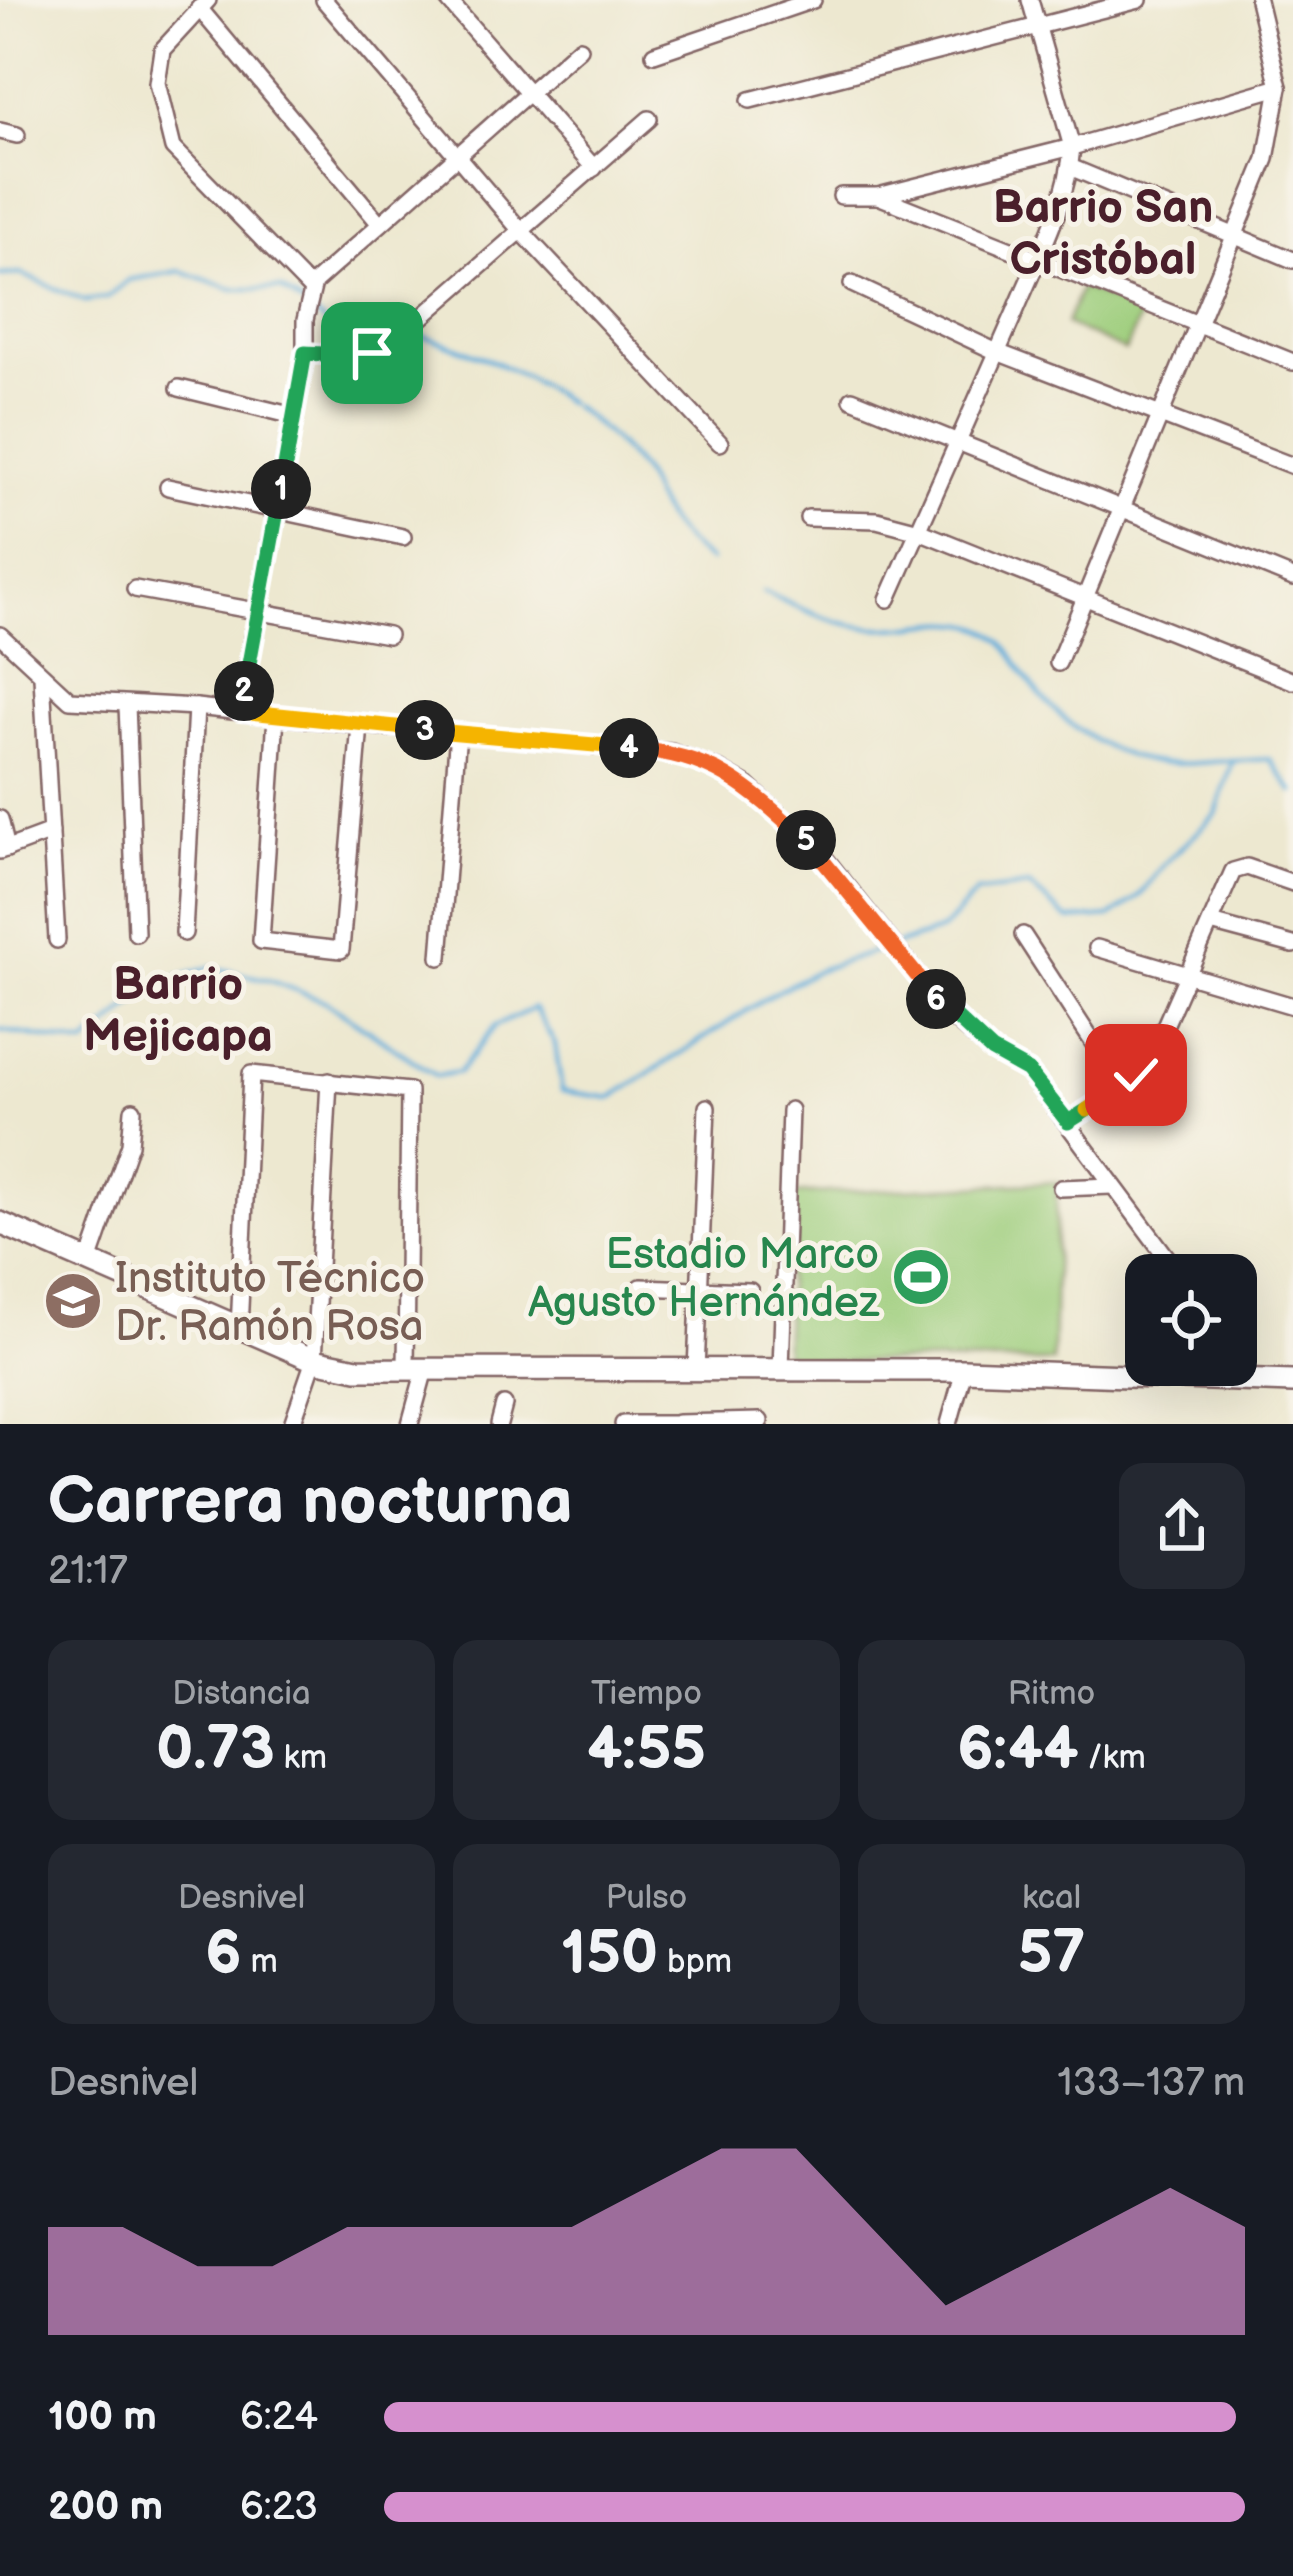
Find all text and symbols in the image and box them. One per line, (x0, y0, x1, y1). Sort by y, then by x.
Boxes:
district label: Barrio San Cristóbal (993, 181, 1213, 288)
pin (321, 302, 423, 404)
icon: arrive (339, 320, 405, 386)
pin: 1 (251, 459, 311, 519)
text: 1 (274, 469, 288, 509)
pin: 2 (214, 661, 274, 721)
text: 2 (234, 671, 254, 711)
pin: 3 (395, 700, 455, 760)
text: 3 (415, 710, 435, 750)
pin: 4 (599, 718, 659, 778)
text: 4 (619, 728, 639, 768)
pin: 5 (776, 810, 836, 870)
text: 5 (796, 820, 816, 860)
district label: Barrio Mejicapa (83, 958, 273, 1065)
pin: 6 (906, 969, 966, 1029)
text: 6 (926, 979, 946, 1019)
pin (1085, 1024, 1187, 1126)
icon: check (1103, 1042, 1169, 1108)
place label: Estadio Marco Agusto Hernández (528, 1230, 880, 1329)
sports icon: Estadio Marco Agusto Hernández (890, 1246, 952, 1308)
place label: Instituto Técnico Dr. Ramón Rosa (115, 1254, 425, 1353)
map controls (1125, 1254, 1257, 1386)
button: locate (1125, 1254, 1257, 1386)
school or university icon: Instituto Técnico Dr. Ramón Rosa (42, 1270, 104, 1332)
text: Carrera nocturna (48, 1463, 573, 1542)
button: share (1119, 1463, 1245, 1589)
text: 21:17 (48, 1548, 128, 1595)
text: Distancia (172, 1674, 311, 1714)
text: Tiempo (591, 1674, 702, 1714)
text: Ritmo (1008, 1674, 1095, 1714)
text: 0.73 (156, 1714, 275, 1786)
text: 4:55 (587, 1714, 706, 1786)
text: 6:44 (957, 1714, 1079, 1786)
text: km (275, 1738, 327, 1778)
text: /km (1079, 1738, 1146, 1778)
text: Desnivel (178, 1878, 305, 1918)
text: Pulso (606, 1878, 687, 1918)
text: kcal (1022, 1878, 1081, 1918)
text: 6 (205, 1918, 242, 1990)
text: 150 (561, 1918, 658, 1990)
text: 57 (1018, 1918, 1085, 1990)
text: m (242, 1942, 278, 1982)
text: bpm (658, 1942, 732, 1982)
text: Desnivel (48, 2060, 198, 2107)
text: 133–137 m (1058, 2060, 1245, 2107)
text: 100 m (48, 2394, 157, 2441)
text: 6:24 (240, 2394, 318, 2441)
text: 200 m (48, 2484, 163, 2531)
text: 6:23 (240, 2484, 318, 2531)

